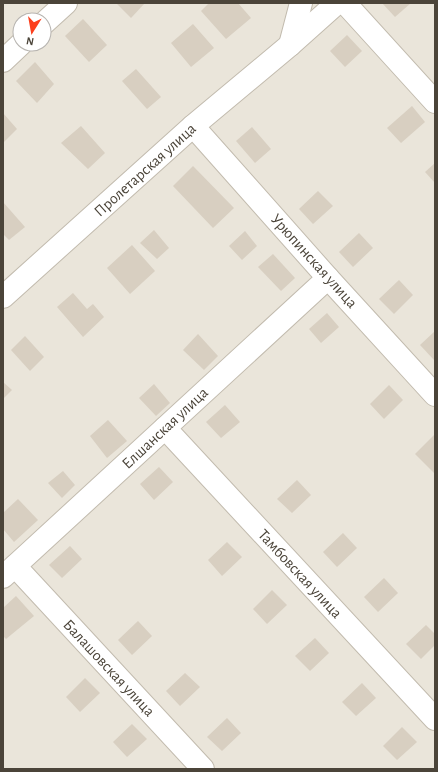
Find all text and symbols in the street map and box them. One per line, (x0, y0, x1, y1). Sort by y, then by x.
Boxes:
north arrow (12, 12, 52, 52)
text: N (25, 35, 35, 47)
street label: Пролетарская улица (91, 120, 200, 221)
street label: Урюпинская улица (267, 211, 360, 312)
street label: Елшанская улица (119, 384, 212, 473)
street label: Тамбовская улица (254, 526, 345, 622)
street label: Балашовская улица (59, 616, 158, 720)

